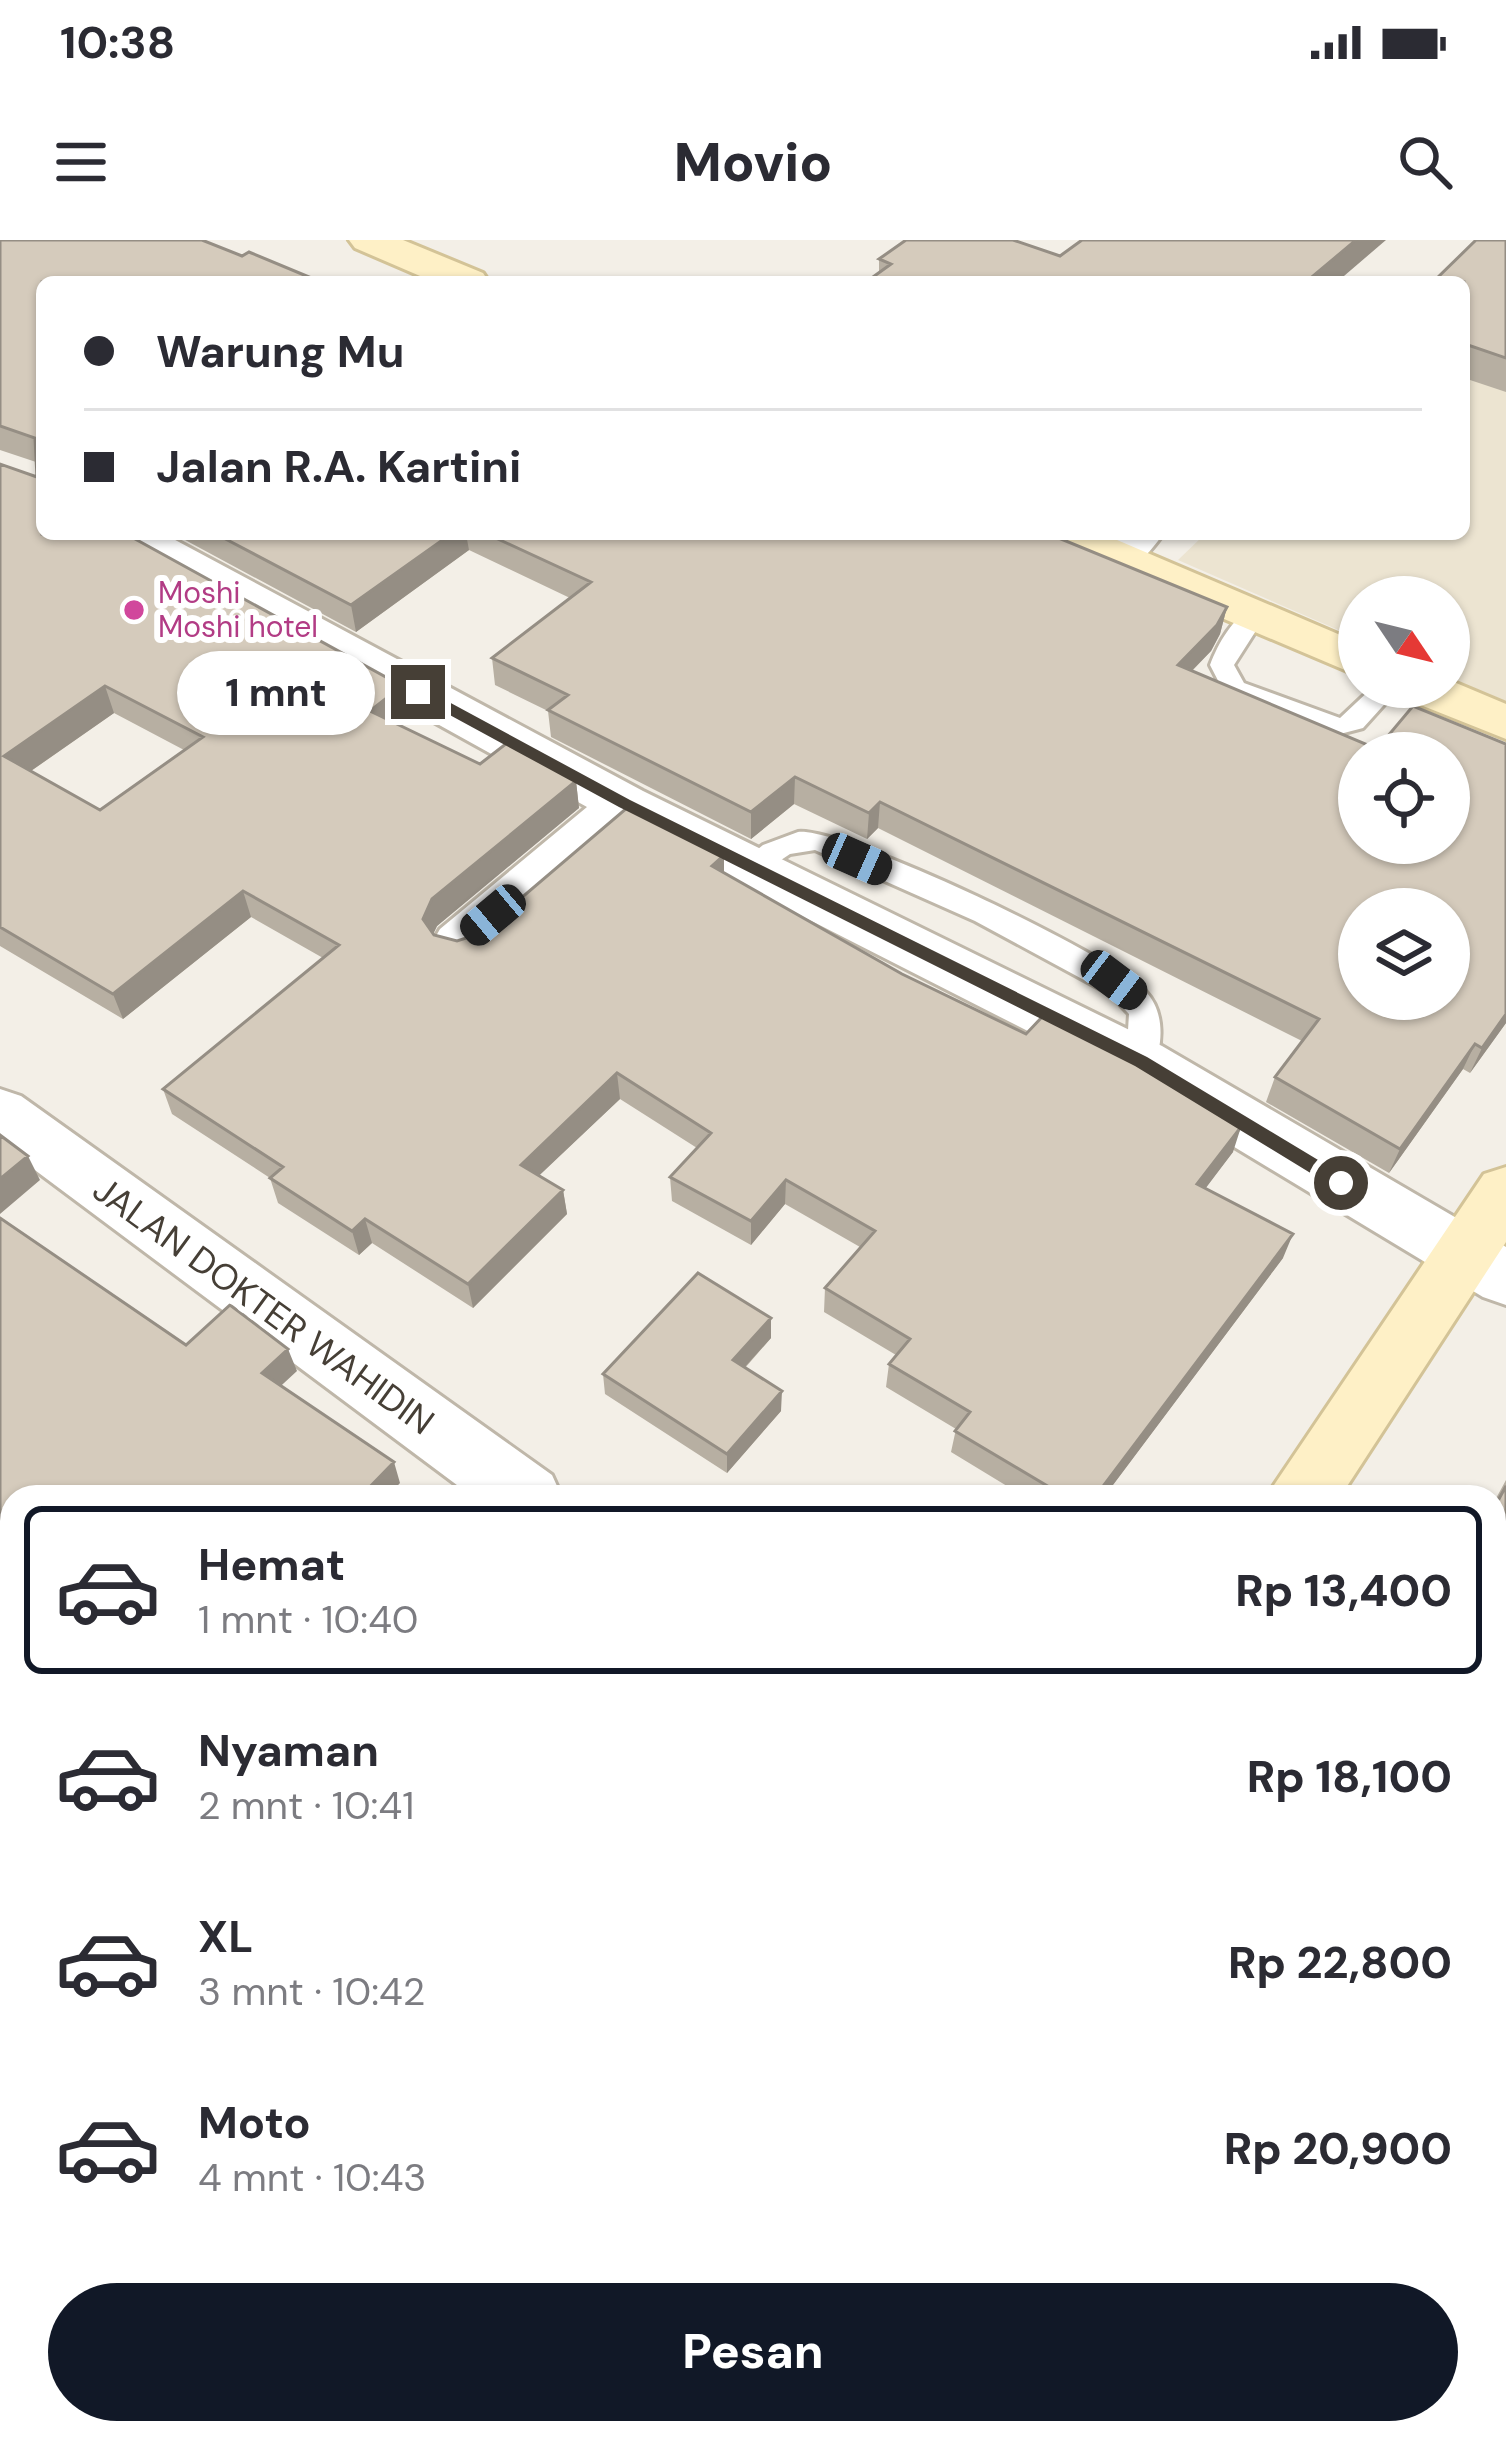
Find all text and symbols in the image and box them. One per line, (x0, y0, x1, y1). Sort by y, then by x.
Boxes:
text: 10:38 (60, 13, 175, 72)
text: Movio (674, 127, 832, 198)
icon: menu (48, 129, 114, 195)
icon: search (1392, 129, 1458, 195)
text: Warung Mu (156, 322, 404, 381)
text: Jalan R.A. Kartini (156, 437, 521, 496)
place label: Moshi Moshi hotel (158, 573, 318, 646)
north arrow (1338, 576, 1470, 708)
map controls (1338, 576, 1470, 1020)
marker: Moshi Moshi hotel (121, 597, 147, 623)
callout: 1 mnt (178, 650, 376, 734)
route end (391, 665, 445, 719)
text: 1 mnt (225, 667, 327, 718)
button: locate (1338, 732, 1470, 864)
car (817, 828, 897, 890)
car (454, 878, 532, 952)
button: layers (1338, 888, 1470, 1020)
car (1074, 944, 1154, 1016)
route start (1314, 1156, 1368, 1210)
street label: JALAN DOKTER WAHIDIN (84, 1166, 444, 1445)
text: Hemat (198, 1535, 345, 1594)
icon: car (54, 1536, 162, 1644)
text: Rp 13,400 (1235, 1561, 1452, 1620)
text: 1 mnt · 10:40 (198, 1594, 419, 1645)
text: Nyaman (198, 1721, 379, 1780)
icon: car (54, 1722, 162, 1830)
text: Rp 18,100 (1247, 1747, 1452, 1806)
text: 2 mnt · 10:41 (198, 1780, 414, 1831)
text: XL (198, 1907, 253, 1966)
icon: car (54, 1908, 162, 2016)
text: Rp 22,800 (1228, 1933, 1452, 1992)
text: 3 mnt · 10:42 (198, 1966, 425, 2017)
text: Moto (198, 2093, 311, 2152)
icon: car (54, 2094, 162, 2202)
text: Rp 20,900 (1224, 2119, 1452, 2178)
text: 4 mnt · 10:43 (198, 2152, 426, 2203)
button: Pesan (48, 2283, 1458, 2421)

